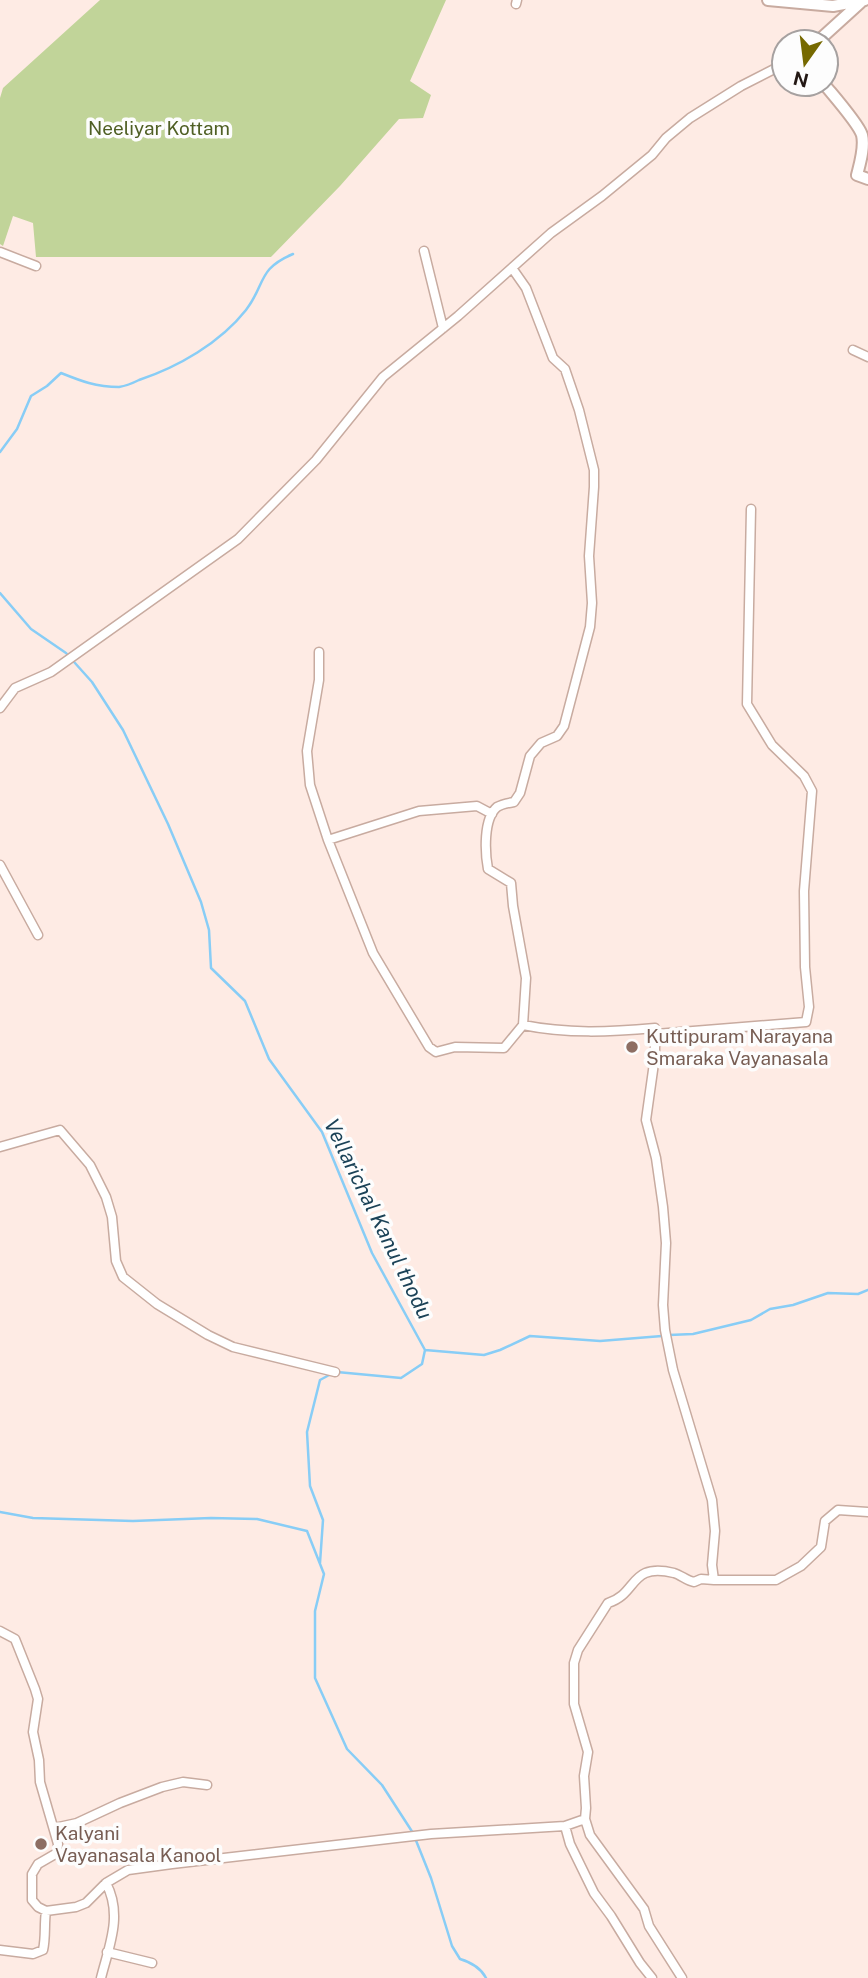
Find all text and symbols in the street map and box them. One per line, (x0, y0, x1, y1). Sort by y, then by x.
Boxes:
north arrow (770, 28, 840, 98)
text: N (791, 67, 811, 92)
park label: Neeliyar Kottam (88, 117, 230, 139)
place label: Kuttipuram Narayana Smaraka Vayanasala (646, 1025, 833, 1069)
marker: Kuttipuram Narayana Smaraka Vayanasala (624, 1039, 640, 1055)
water label: Vellarichal Kanul thodu (319, 1114, 438, 1323)
place label: Kalyani Vayanasala Kanool (55, 1822, 221, 1866)
marker: Kalyani Vayanasala Kanool (33, 1836, 49, 1852)

